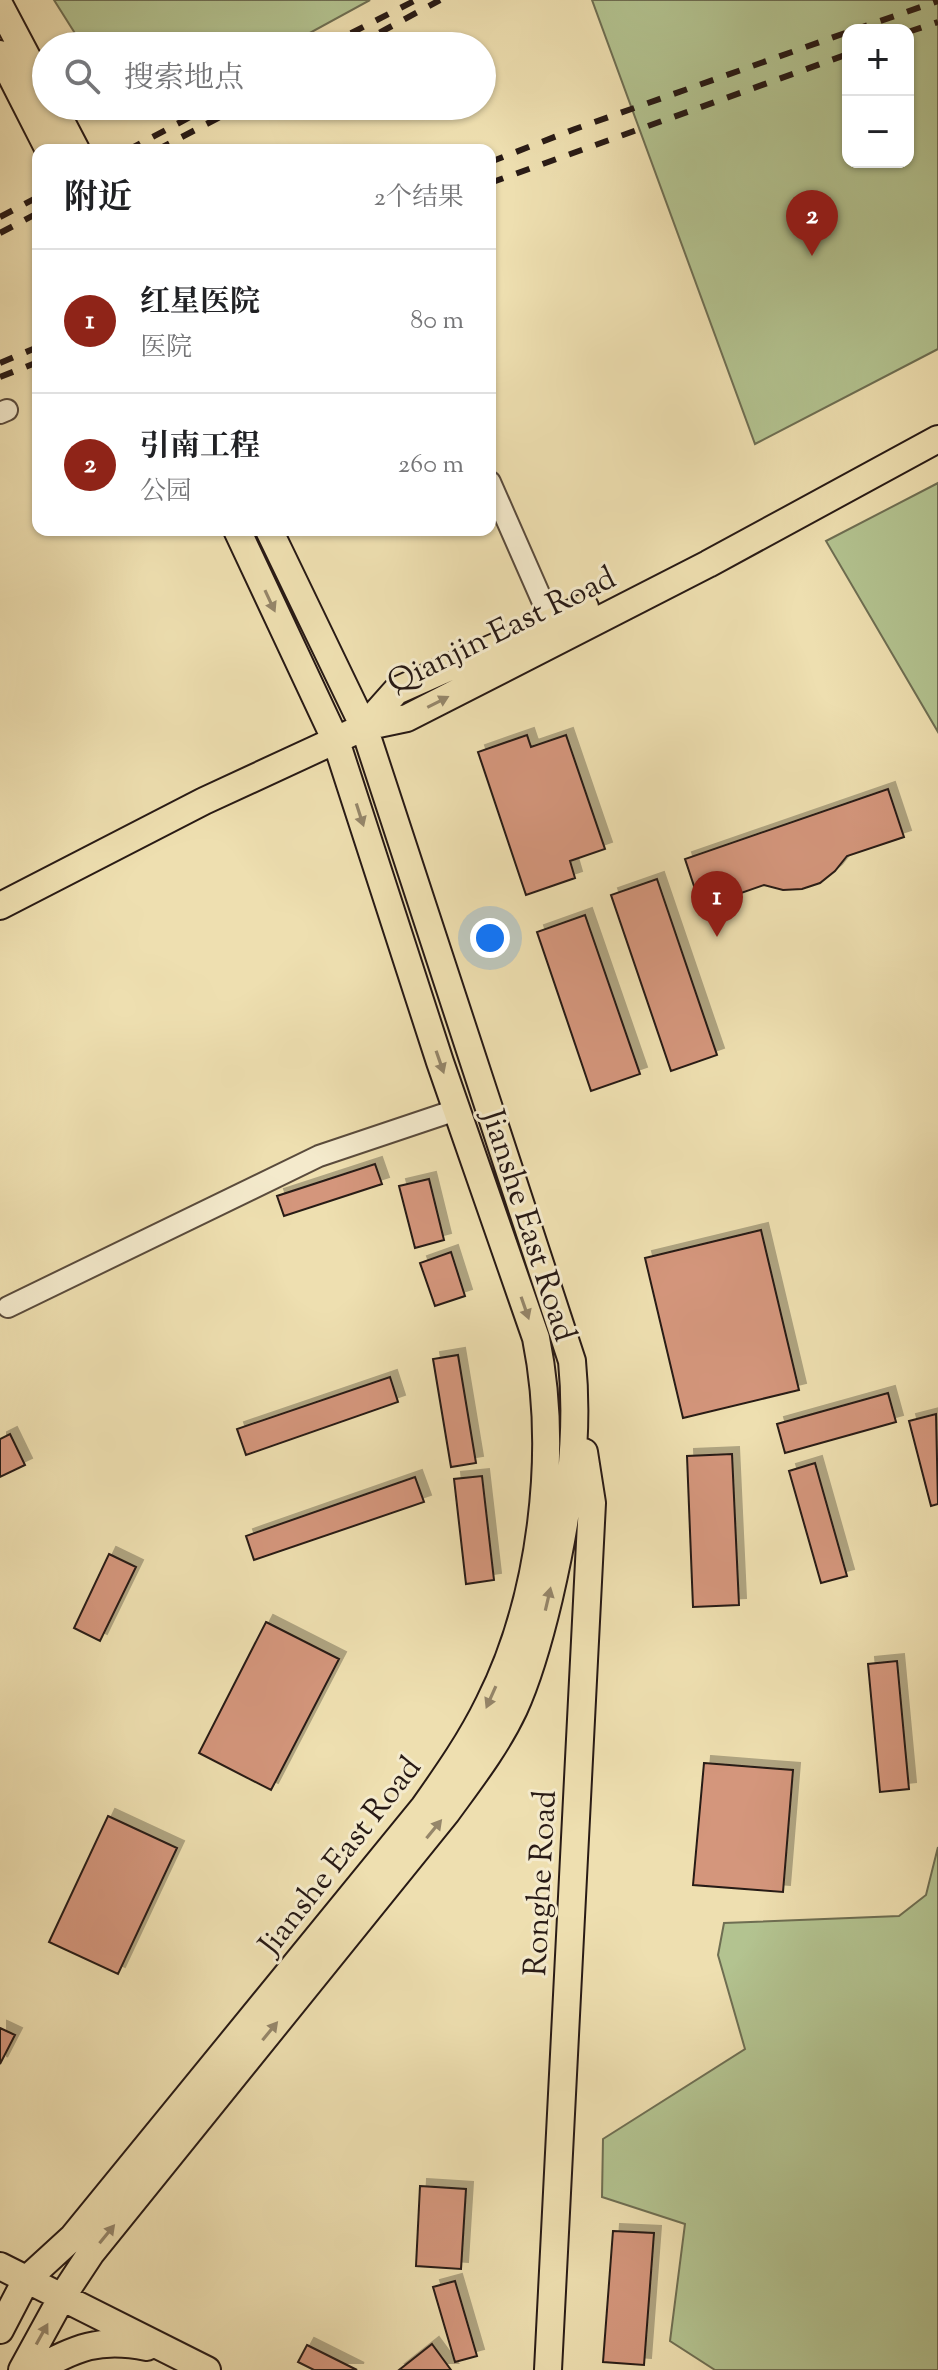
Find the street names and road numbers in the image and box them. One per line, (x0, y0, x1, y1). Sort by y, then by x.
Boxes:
street label: Qianjin East Road (380, 556, 624, 707)
street label: Jianshe East Road (467, 1102, 586, 1348)
street label: Jianshe East Road (248, 1748, 434, 1968)
street label: Ronghe Road (514, 1789, 570, 1977)

